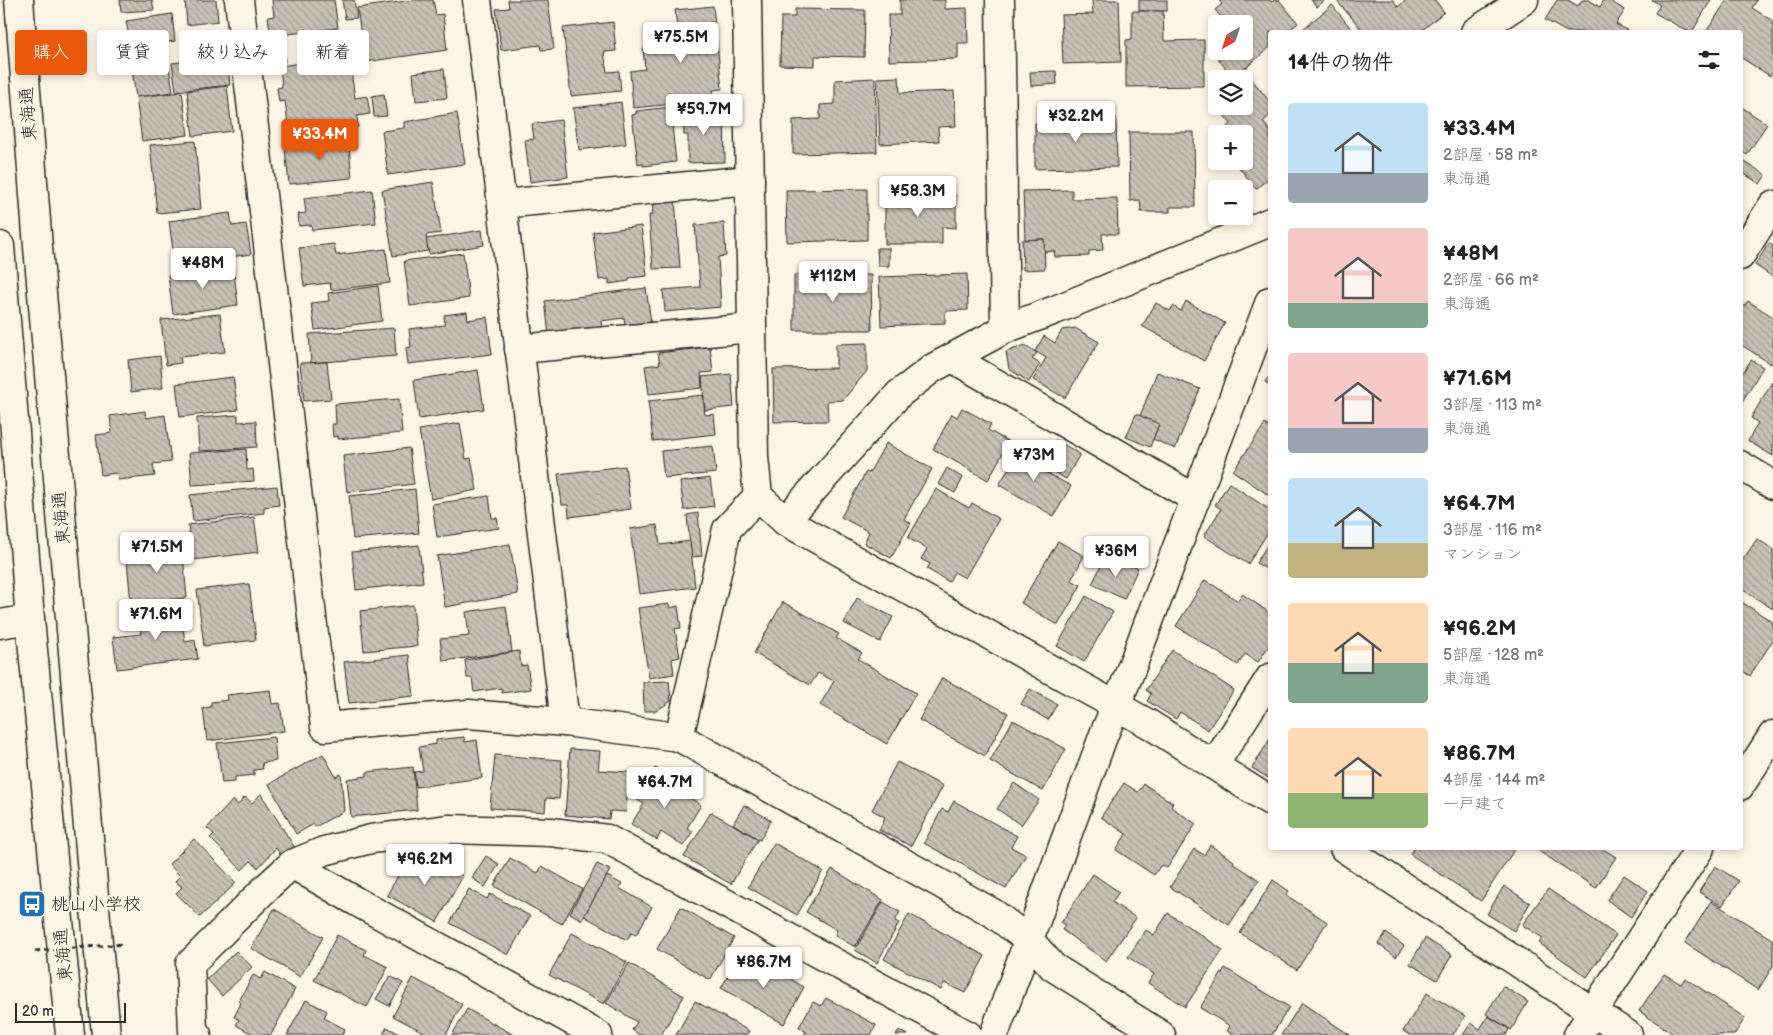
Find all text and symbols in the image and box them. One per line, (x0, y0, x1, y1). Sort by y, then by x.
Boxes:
north arrow (1208, 15, 1252, 60)
map controls (1208, 15, 1253, 225)
pin: ¥75.5M (640, 22, 722, 64)
text: ¥75.5M (654, 28, 708, 47)
chip: 購入 (15, 30, 87, 75)
chip: 賃貸 (97, 30, 169, 75)
chip: 絞り込み (179, 30, 287, 75)
chip: 新着 (297, 30, 369, 75)
icon: filters (1695, 46, 1723, 74)
text: 14件の物件 (1288, 50, 1393, 75)
button: layers (1208, 70, 1253, 115)
street label: 東海通 (16, 86, 41, 142)
pin: ¥59.7M (663, 94, 745, 136)
text: ¥59.7M (677, 100, 731, 119)
pin: ¥32.2M (1035, 100, 1117, 143)
text: ¥32.2M (1048, 107, 1104, 126)
text: ¥33.4M (1443, 116, 1516, 141)
pin: ¥33.4M (279, 119, 361, 161)
icon: home (1328, 123, 1388, 183)
text: ¥33.4M (292, 125, 348, 144)
button: + (1208, 125, 1253, 170)
text: 2部屋 · 58 m² (1443, 146, 1538, 165)
text: 東海通 (1443, 170, 1491, 189)
pin: ¥58.3M (877, 176, 959, 218)
button: − (1208, 180, 1253, 225)
text: ¥58.3M (890, 182, 946, 201)
text: ¥48M (1443, 241, 1499, 266)
pin: ¥48M (173, 248, 233, 290)
icon: home (1328, 248, 1388, 308)
text: ¥48M (182, 254, 224, 273)
pin: ¥112M (798, 260, 868, 303)
text: ¥112M (810, 267, 856, 286)
text: 2部屋 · 66 m² (1443, 271, 1539, 290)
text: 東海通 (1443, 295, 1491, 314)
text: ¥71.6M (1443, 366, 1512, 391)
icon: home (1328, 373, 1388, 433)
text: 3部屋 · 113 m² (1443, 396, 1542, 415)
text: 東海通 (1443, 420, 1491, 439)
pin: ¥73M (1004, 440, 1064, 482)
text: ¥73M (1013, 446, 1055, 465)
street label: 東海通 (49, 490, 74, 546)
text: ¥64.7M (1443, 491, 1515, 516)
icon: home (1328, 498, 1388, 558)
text: 3部屋 · 116 m² (1443, 521, 1542, 540)
pin: ¥71.5M (116, 532, 198, 574)
pin: ¥36M (1086, 536, 1146, 578)
text: ¥71.5M (131, 538, 183, 557)
text: ¥36M (1095, 542, 1137, 561)
text: マンション (1443, 545, 1522, 564)
pin: ¥71.6M (115, 598, 197, 641)
text: ¥71.6M (130, 605, 182, 624)
text: ¥96.2M (1443, 616, 1516, 641)
icon: home (1328, 623, 1388, 683)
text: 5部屋 · 128 m² (1443, 646, 1544, 665)
text: 東海通 (1443, 670, 1491, 689)
text: ¥86.7M (1443, 741, 1516, 766)
icon: home (1328, 748, 1388, 808)
pin: ¥64.7M (624, 766, 706, 809)
text: 4部屋 · 144 m² (1443, 771, 1545, 790)
text: ¥64.7M (637, 773, 693, 792)
text: 一戸建て (1443, 795, 1507, 814)
pin: ¥96.2M (384, 844, 466, 886)
text: ¥96.2M (397, 850, 453, 869)
bus stop icon: 桃山小学校 (17, 889, 47, 919)
place label: 桃山小学校 (51, 894, 141, 915)
street label: 東海通 (50, 927, 77, 983)
pin: ¥86.7M (723, 946, 805, 989)
text: ¥86.7M (736, 953, 792, 972)
scale bar (15, 1000, 126, 1023)
text: 20 m (22, 1003, 54, 1020)

